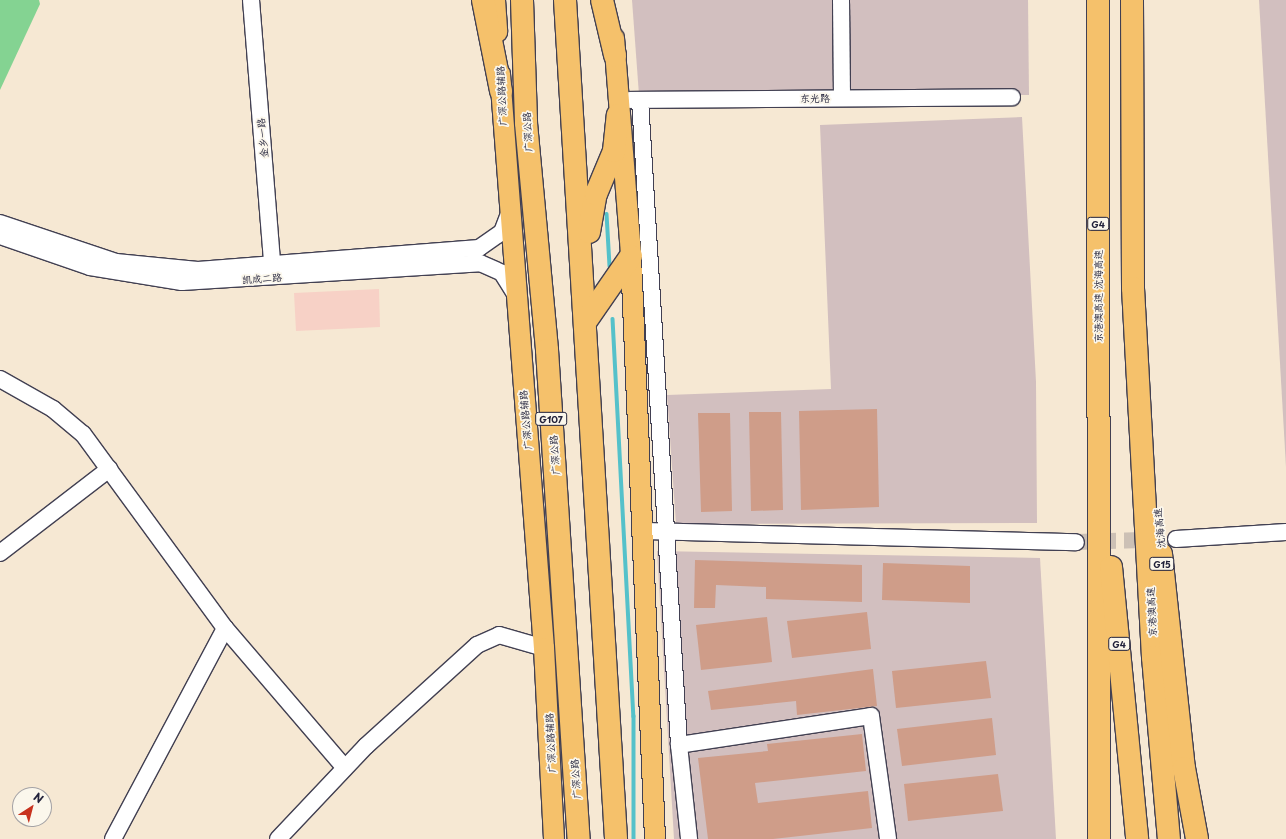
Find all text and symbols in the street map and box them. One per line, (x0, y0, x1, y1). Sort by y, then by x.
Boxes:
street label: 广深公路辅路 (493, 66, 509, 126)
street label: 东光路 (800, 92, 830, 104)
street label: 广深公路 (520, 112, 534, 152)
street label: 金乡一路 (254, 118, 270, 158)
road number: G4 (1087, 217, 1109, 231)
street label: 京港澳高速 沈海高速 (1092, 249, 1104, 343)
street label: 凯成二路 (242, 271, 282, 285)
street label: 广深公路辅路 (516, 390, 534, 450)
road number: G107 (535, 412, 567, 426)
street label: 广深公路 (547, 435, 561, 475)
street label: 沈海高速 (1151, 507, 1167, 549)
road number: G15 (1149, 557, 1175, 571)
street label: 京港澳高速 (1144, 587, 1158, 637)
road number: G4 (1108, 637, 1130, 651)
street label: 广深公路辅路 (542, 713, 558, 773)
street label: 广深公路 (568, 759, 582, 799)
north arrow (12, 787, 52, 827)
text: N (30, 788, 47, 807)

